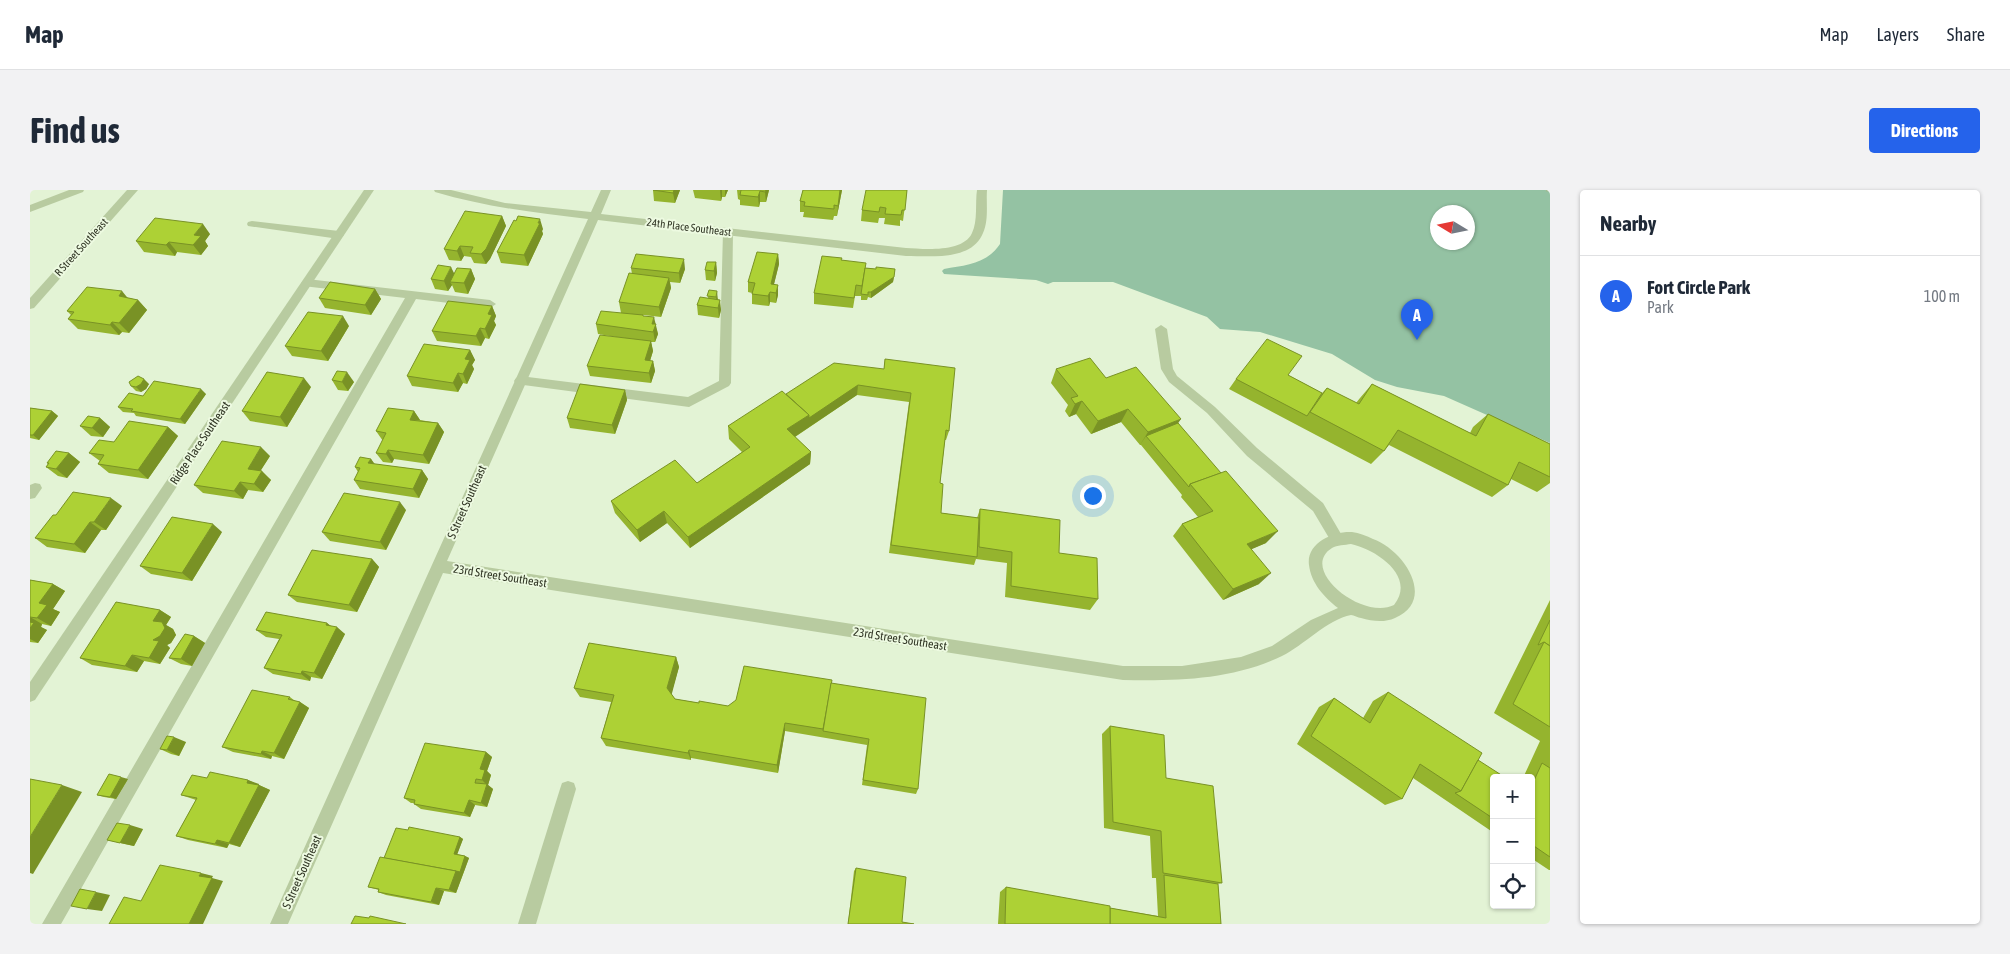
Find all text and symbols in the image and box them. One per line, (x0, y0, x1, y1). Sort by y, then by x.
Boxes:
text: Map (25, 21, 64, 48)
text: Map (1819, 24, 1848, 45)
text: Layers (1876, 24, 1919, 45)
text: Share (1947, 24, 1985, 45)
button: Directions (1869, 108, 1980, 153)
text: Find us (30, 110, 120, 150)
north arrow (1430, 205, 1475, 250)
text: Nearby (1600, 211, 1656, 235)
street label: R Street Southeast (52, 216, 110, 278)
street label: 24th Place Southeast (646, 216, 732, 238)
text: Fort Circle Park (1647, 276, 1750, 298)
text: A (1612, 287, 1620, 305)
text: 100 m (1924, 287, 1960, 305)
text: Park (1647, 298, 1674, 316)
pin: A (1401, 299, 1433, 340)
street label: Ridge Place Southeast (167, 398, 233, 487)
street label: S Street Southeast (445, 463, 490, 541)
your location (1080, 483, 1106, 509)
street label: 23rd Street Southeast (452, 562, 548, 590)
street label: 23rd Street Southeast (852, 625, 948, 653)
map controls (1490, 774, 1535, 909)
button: + (1490, 774, 1535, 819)
button: − (1490, 819, 1535, 864)
street label: S Street Southeast (280, 833, 325, 911)
button: locate (1490, 864, 1535, 909)

